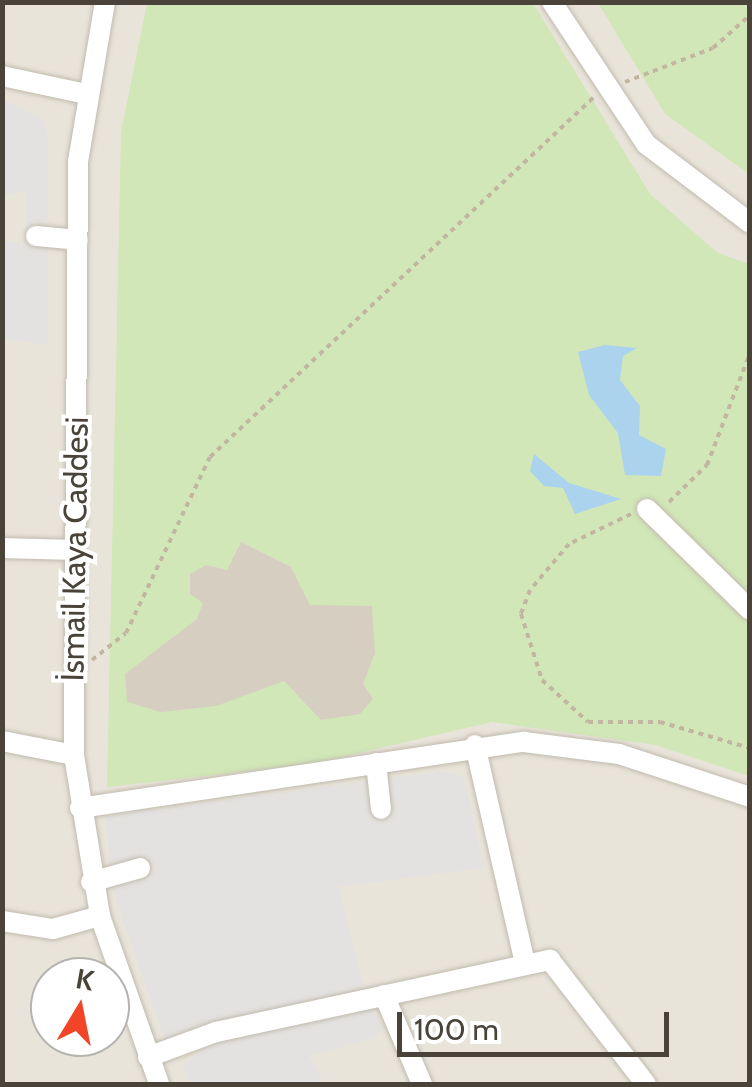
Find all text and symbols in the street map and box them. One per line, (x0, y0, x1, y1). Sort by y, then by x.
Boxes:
street label: İsmail Kaya Caddesi (53, 416, 97, 682)
north arrow (30, 957, 130, 1057)
text: K (73, 961, 96, 998)
scale bar (402, 992, 674, 1054)
text: 100 m (414, 1011, 499, 1048)

